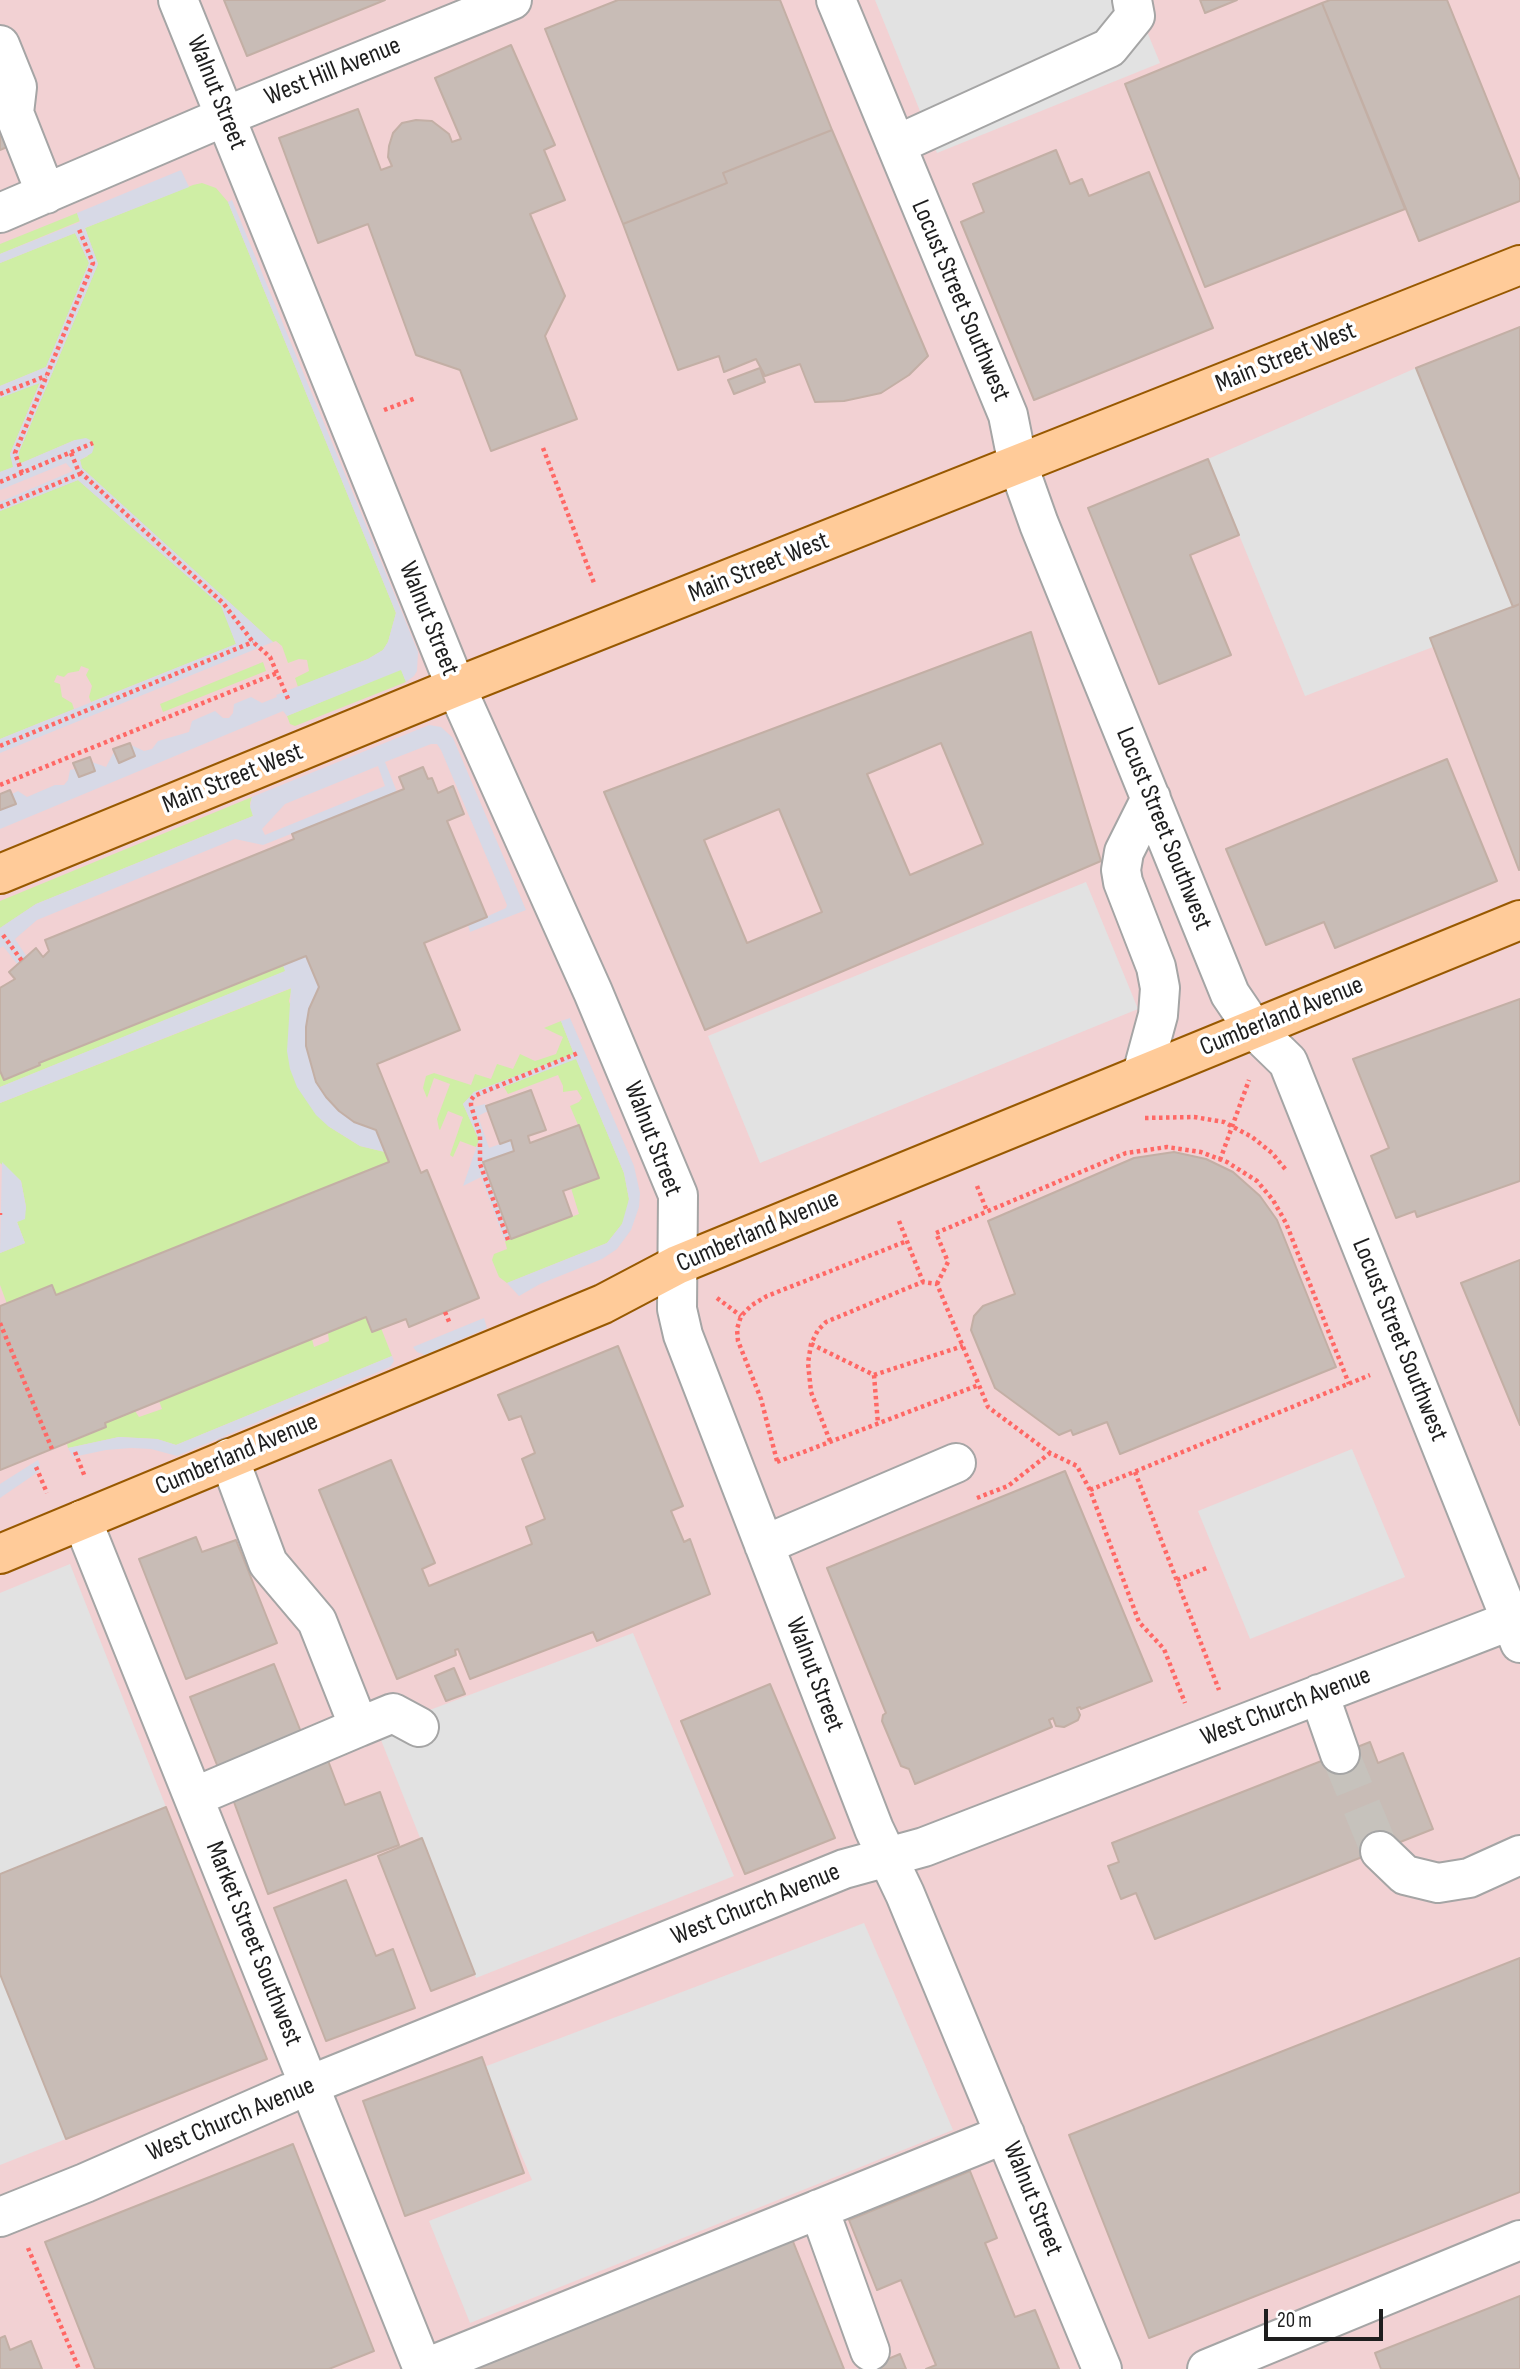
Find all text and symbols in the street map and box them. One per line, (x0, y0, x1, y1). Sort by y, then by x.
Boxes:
street label: West Hill Avenue (261, 31, 405, 113)
street label: Walnut Street (179, 32, 253, 154)
street label: Locust Street Southwest (903, 196, 1017, 406)
street label: Main Street West (1211, 316, 1361, 400)
street label: Main Street West (684, 526, 834, 610)
street label: Walnut Street (391, 558, 465, 680)
street label: Locust Street Southwest (1108, 723, 1218, 935)
street label: Main Street West (158, 737, 308, 821)
street label: Cumberland Avenue (1196, 970, 1368, 1064)
street label: Walnut Street (616, 1077, 688, 1201)
street label: Cumberland Avenue (672, 1184, 844, 1280)
street label: Locust Street Southwest (1344, 1234, 1454, 1446)
street label: Cumberland Avenue (151, 1407, 323, 1503)
street label: Walnut Street (778, 1613, 850, 1737)
street label: West Church Avenue (1197, 1660, 1375, 1754)
street label: Market Street Southwest (198, 1837, 308, 2051)
street label: West Church Avenue (667, 1857, 845, 1953)
street label: West Church Avenue (142, 2071, 320, 2169)
street label: Walnut Street (995, 2138, 1069, 2260)
scale bar (1268, 2296, 1387, 2340)
text: 20 m (1277, 2308, 1312, 2333)

